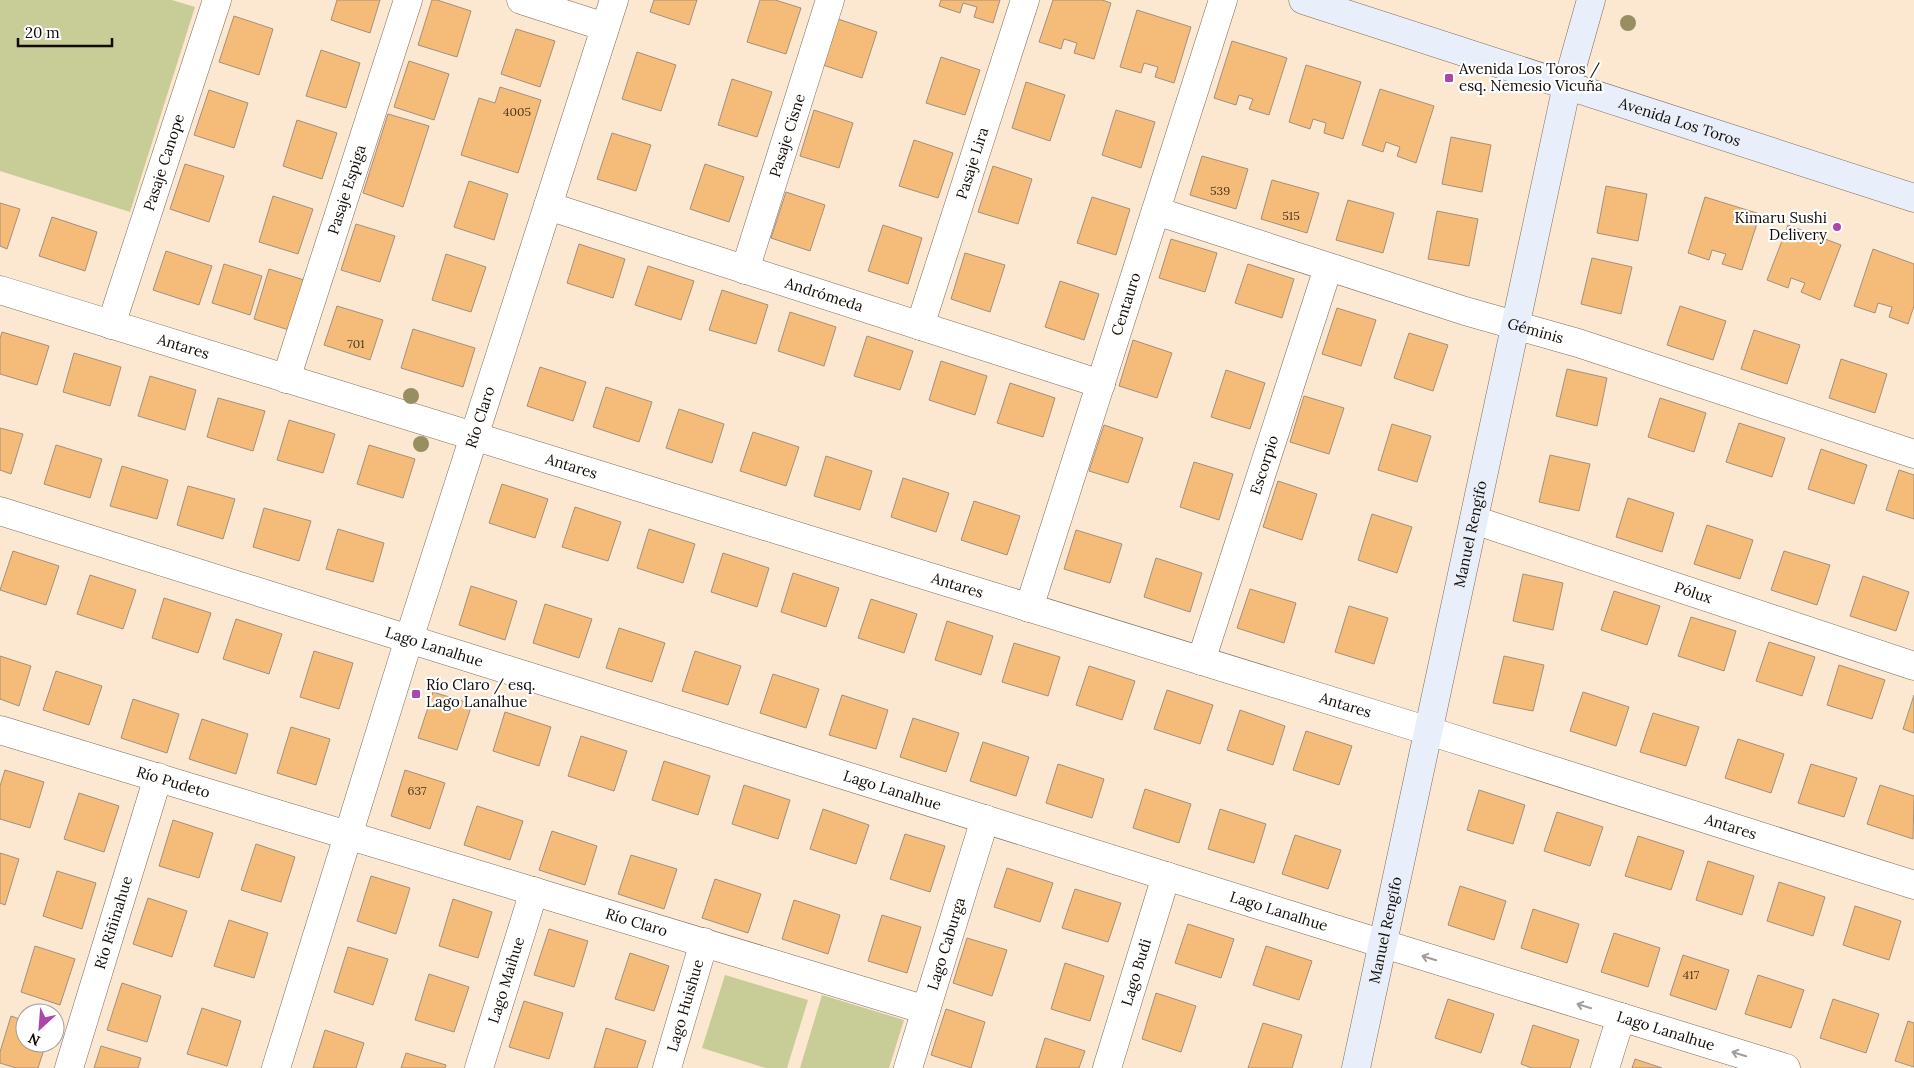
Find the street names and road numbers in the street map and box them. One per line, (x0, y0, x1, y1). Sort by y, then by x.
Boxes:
street label: Pasaje Cisne (765, 91, 809, 179)
street label: Avenida Los Toros (1616, 93, 1743, 150)
street label: Pasaje Canope (139, 111, 188, 213)
street label: Pasaje Lira (951, 124, 992, 201)
street label: Pasaje Espiga (323, 142, 370, 237)
street label: Centauro (1107, 270, 1145, 338)
street label: Andrómeda (782, 273, 866, 316)
street label: Géminis (1505, 313, 1566, 347)
street label: Antares (154, 329, 212, 363)
street label: Río Claro (461, 384, 499, 450)
street label: Escorpio (1245, 432, 1282, 497)
street label: Antares (542, 449, 600, 483)
street label: Manuel Rengifo (1449, 479, 1491, 589)
street label: Antares (928, 568, 986, 602)
street label: Pólux (1672, 577, 1715, 607)
street label: Lago Lanalhue (383, 622, 486, 671)
street label: Antares (1316, 687, 1374, 722)
street label: Río Pudeto (134, 762, 213, 802)
street label: Lago Lanalhue (841, 766, 944, 814)
street label: Antares (1702, 809, 1759, 843)
street label: Río Riñinahue (90, 874, 136, 971)
street label: Manuel Rengifo (1364, 875, 1406, 985)
street label: Lago Lanalhue (1228, 887, 1330, 935)
street label: Lago Caburga (923, 895, 969, 992)
street label: Río Claro (603, 904, 670, 940)
street label: Lago Maihue (483, 934, 528, 1026)
street label: Lago Budi (1117, 936, 1155, 1008)
street label: Lago Huishue (662, 957, 707, 1054)
street label: Lago Lanalhue (1615, 1006, 1717, 1054)

